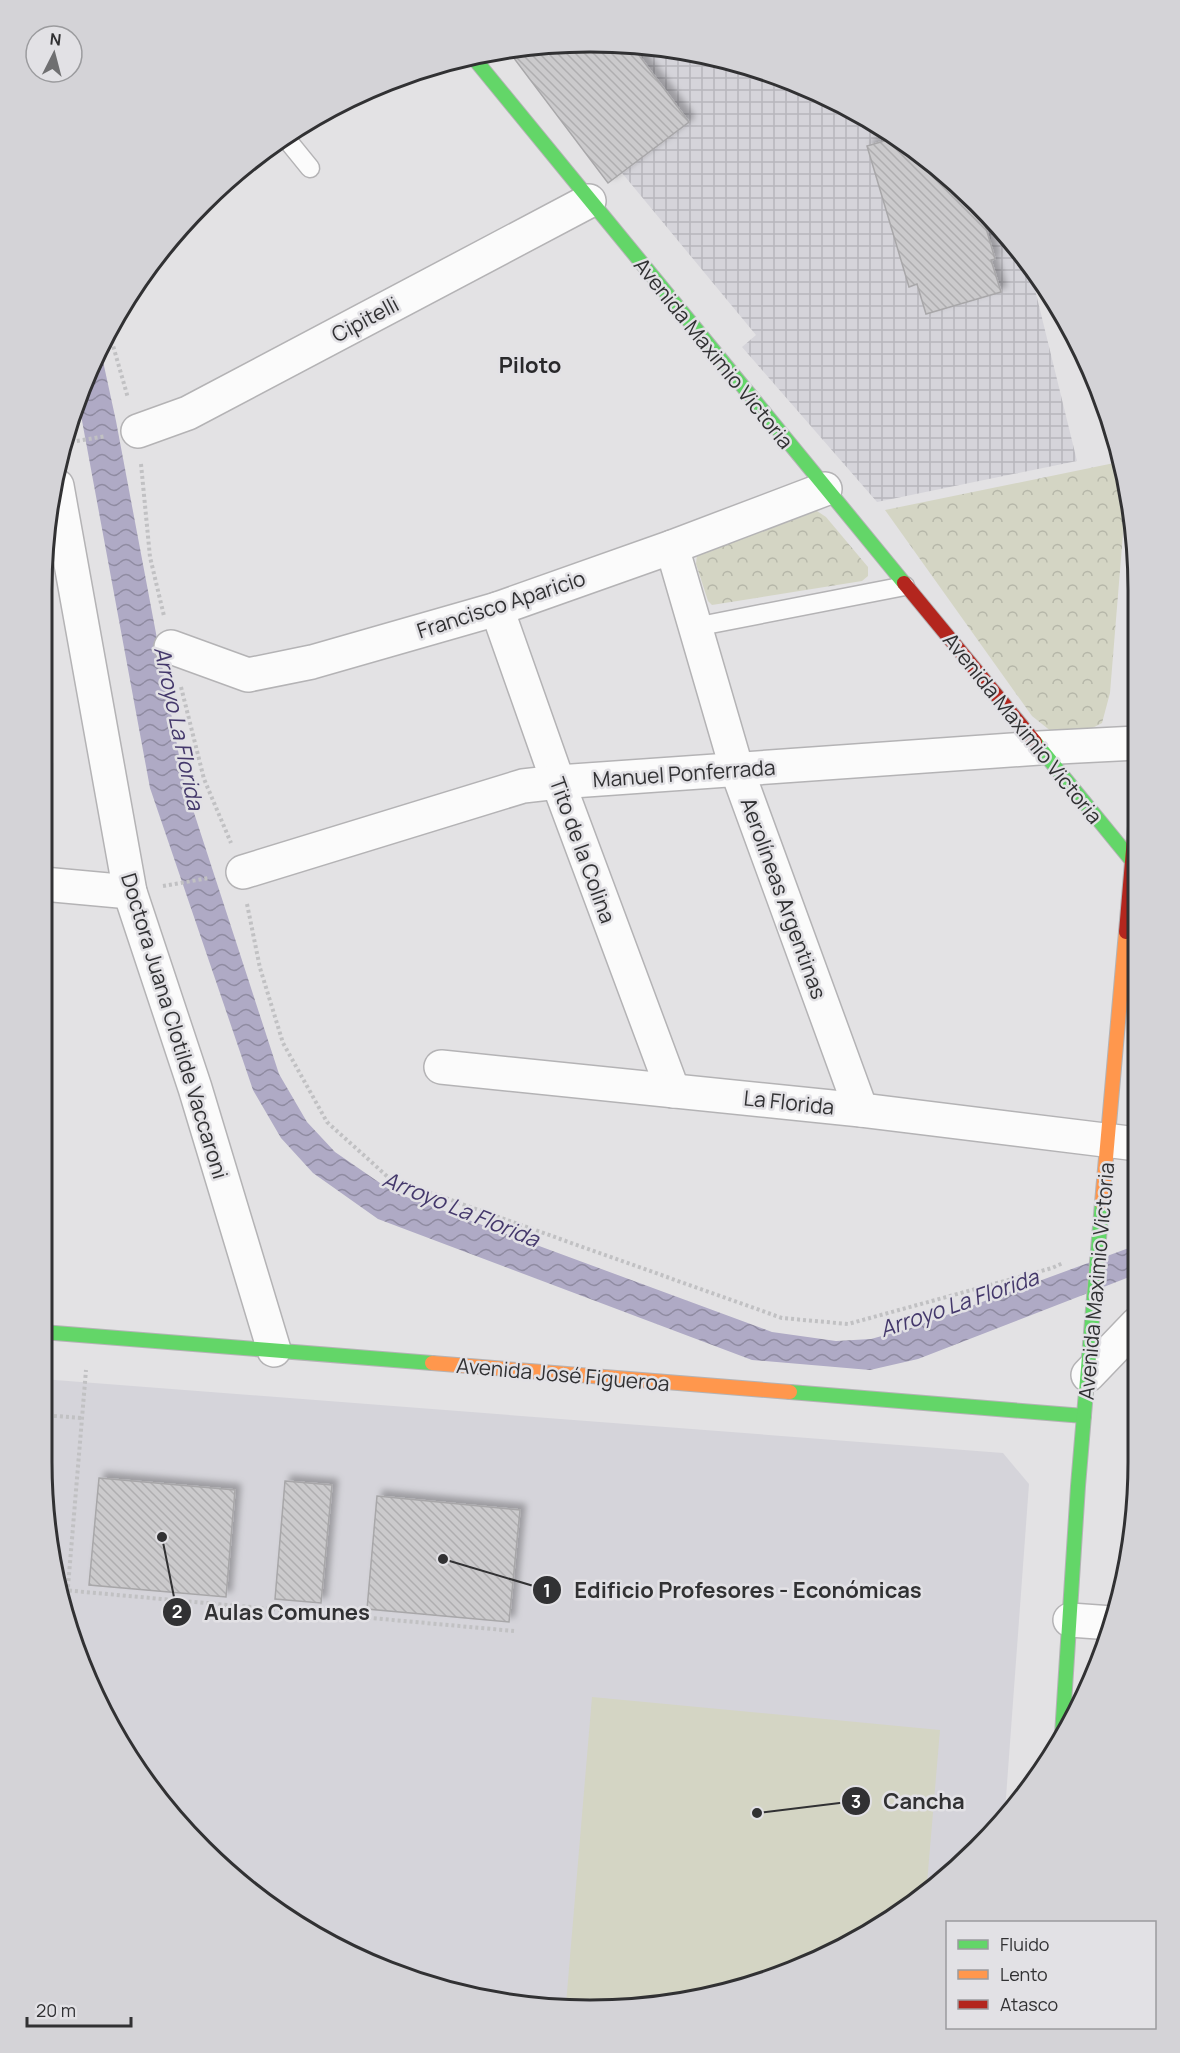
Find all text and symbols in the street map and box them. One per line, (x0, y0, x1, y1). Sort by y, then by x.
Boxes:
north arrow (24, 24, 84, 84)
text: N (49, 28, 62, 51)
street label: Avenida Maximio Victoria (628, 252, 800, 454)
street label: Cipitelli (327, 290, 403, 348)
district label: Piloto (499, 350, 561, 380)
street label: Francisco Aparicio (413, 564, 589, 644)
street label: Avenida Maximio Victoria (937, 627, 1109, 829)
water label: Arroyo La Florida (147, 644, 211, 814)
street label: Manuel Ponferrada (592, 753, 776, 793)
street label: Tito de la Colina (544, 773, 622, 927)
street label: Aerolíneas Argentinas (735, 793, 833, 1003)
street label: Doctora Juana Clotilde Vaccaroni (115, 870, 235, 1182)
street label: La Florida (742, 1083, 836, 1121)
street label: Avenida Maximio Victoria (1072, 1161, 1120, 1401)
water label: Arroyo La Florida (378, 1164, 545, 1255)
water label: Arroyo La Florida (876, 1261, 1044, 1344)
street label: Avenida José Figueroa (455, 1351, 671, 1397)
callout: Edificio Profesores - Económicas (532, 1570, 933, 1610)
text: Edificio Profesores - Económicas (574, 1575, 922, 1605)
text: 1 (543, 1578, 551, 1602)
callout: Aulas Comunes (162, 1592, 382, 1632)
text: Aulas Comunes (204, 1597, 370, 1627)
text: 2 (172, 1599, 182, 1623)
callout: Cancha (841, 1781, 977, 1821)
text: Cancha (883, 1786, 965, 1816)
text: 3 (851, 1789, 861, 1813)
legend (946, 1921, 1156, 2029)
text: Fluido (1000, 1932, 1049, 1956)
text: Lento (1000, 1962, 1048, 1986)
scale bar (27, 1990, 130, 2028)
text: Atasco (1000, 1992, 1058, 2016)
text: 20 m (36, 1998, 76, 2022)

